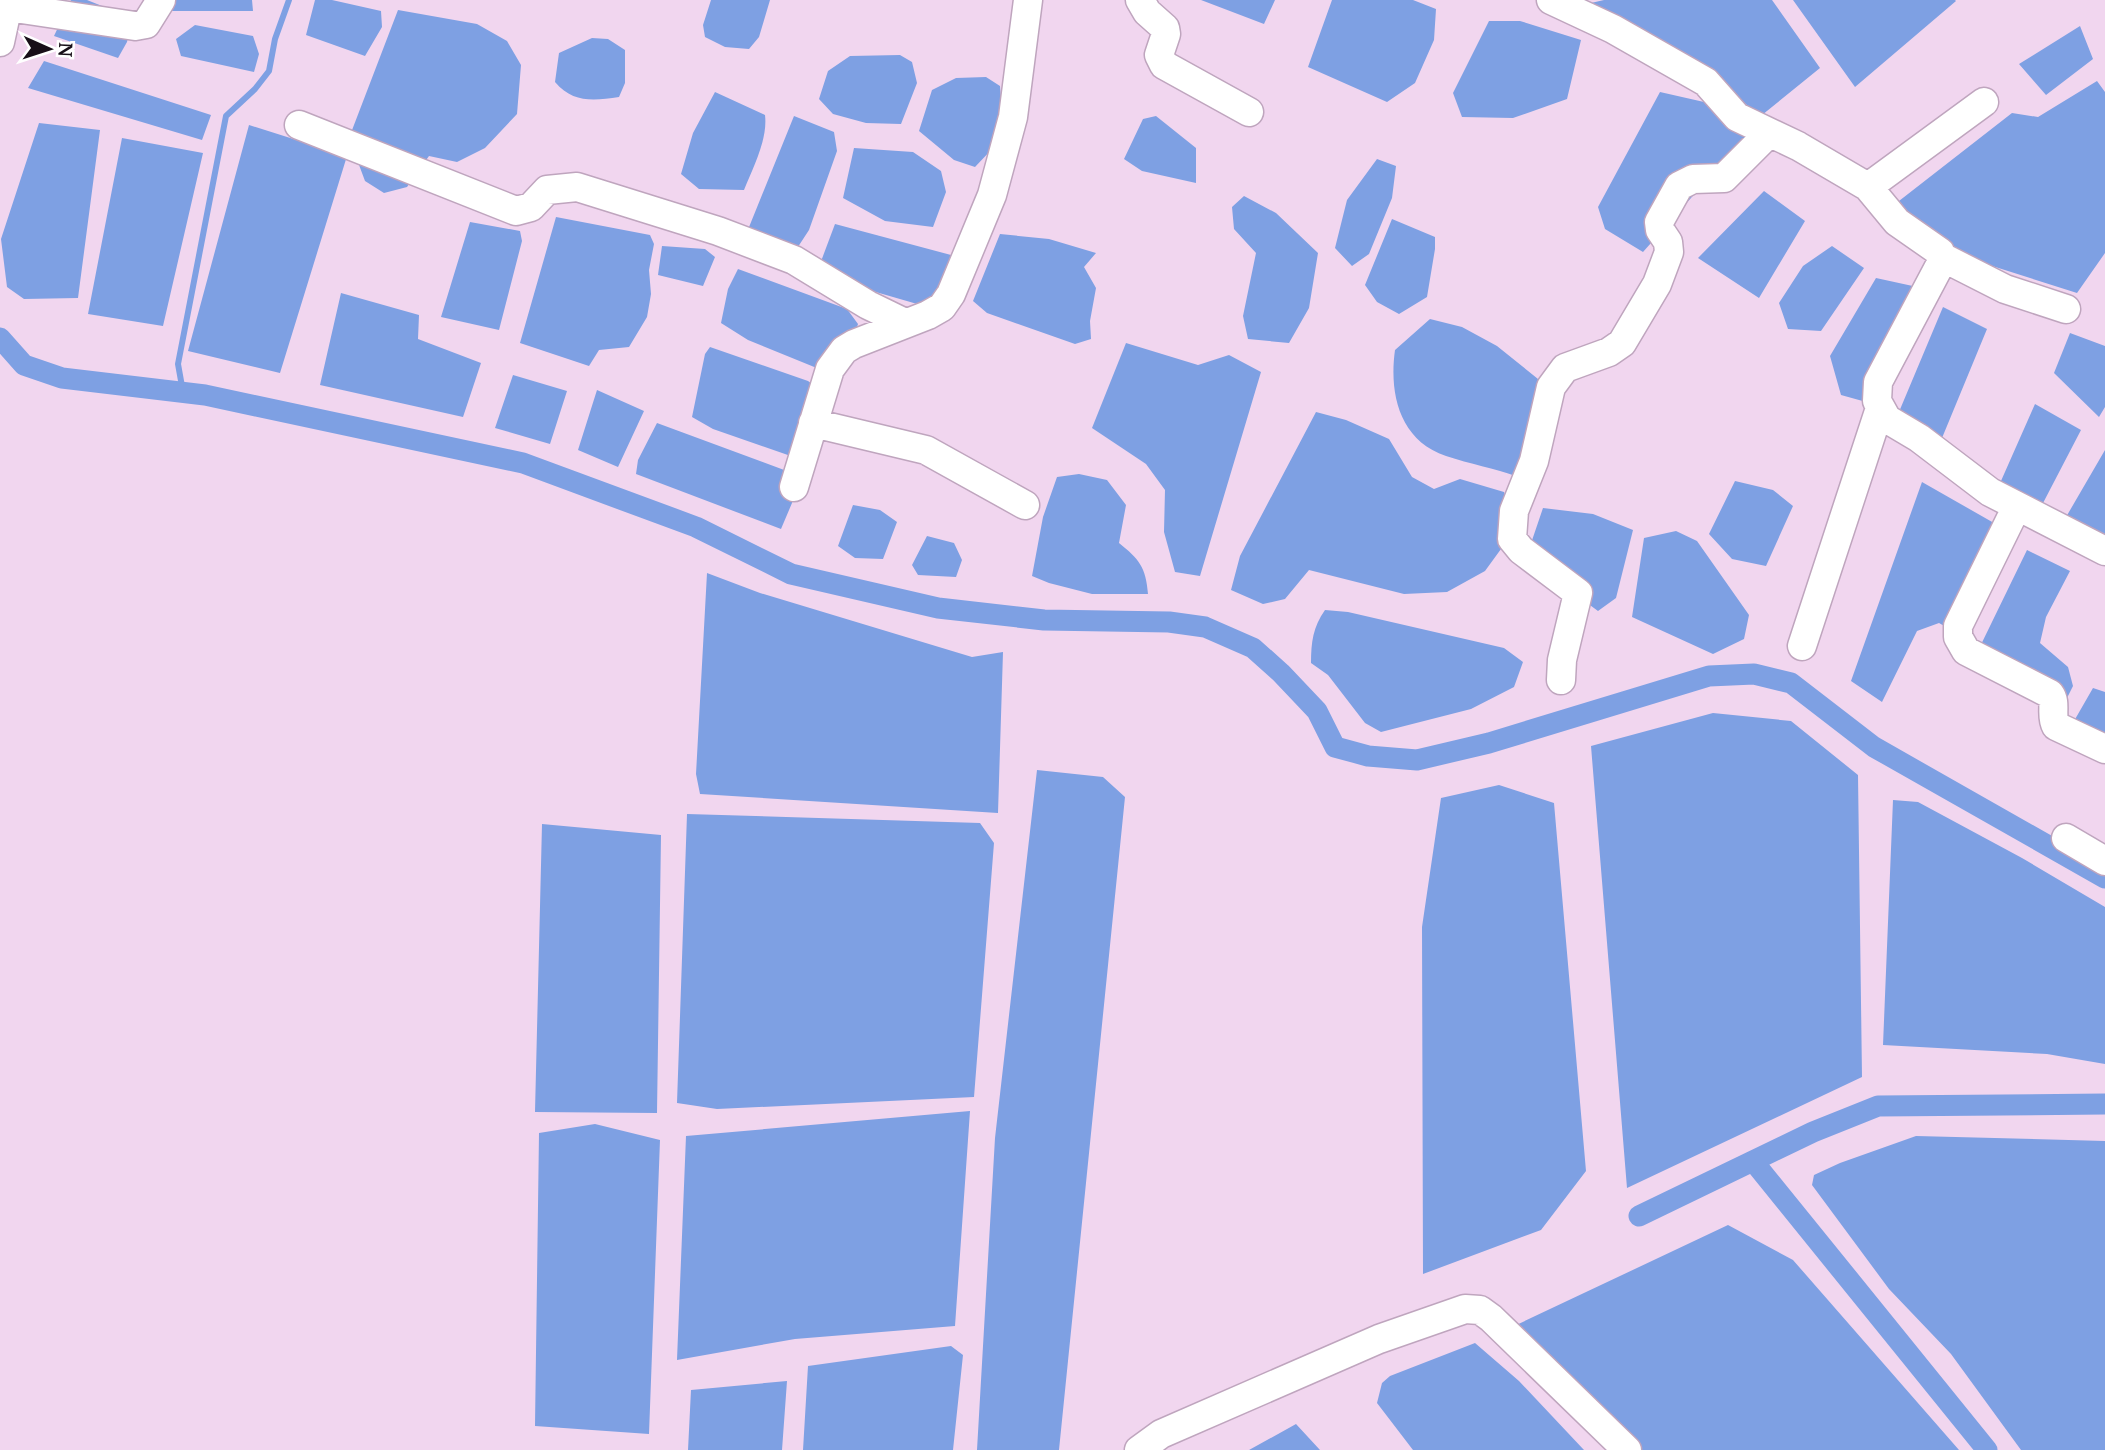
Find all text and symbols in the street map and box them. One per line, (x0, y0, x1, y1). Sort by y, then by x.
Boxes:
north arrow (14, 14, 84, 84)
text: N (54, 42, 79, 58)

